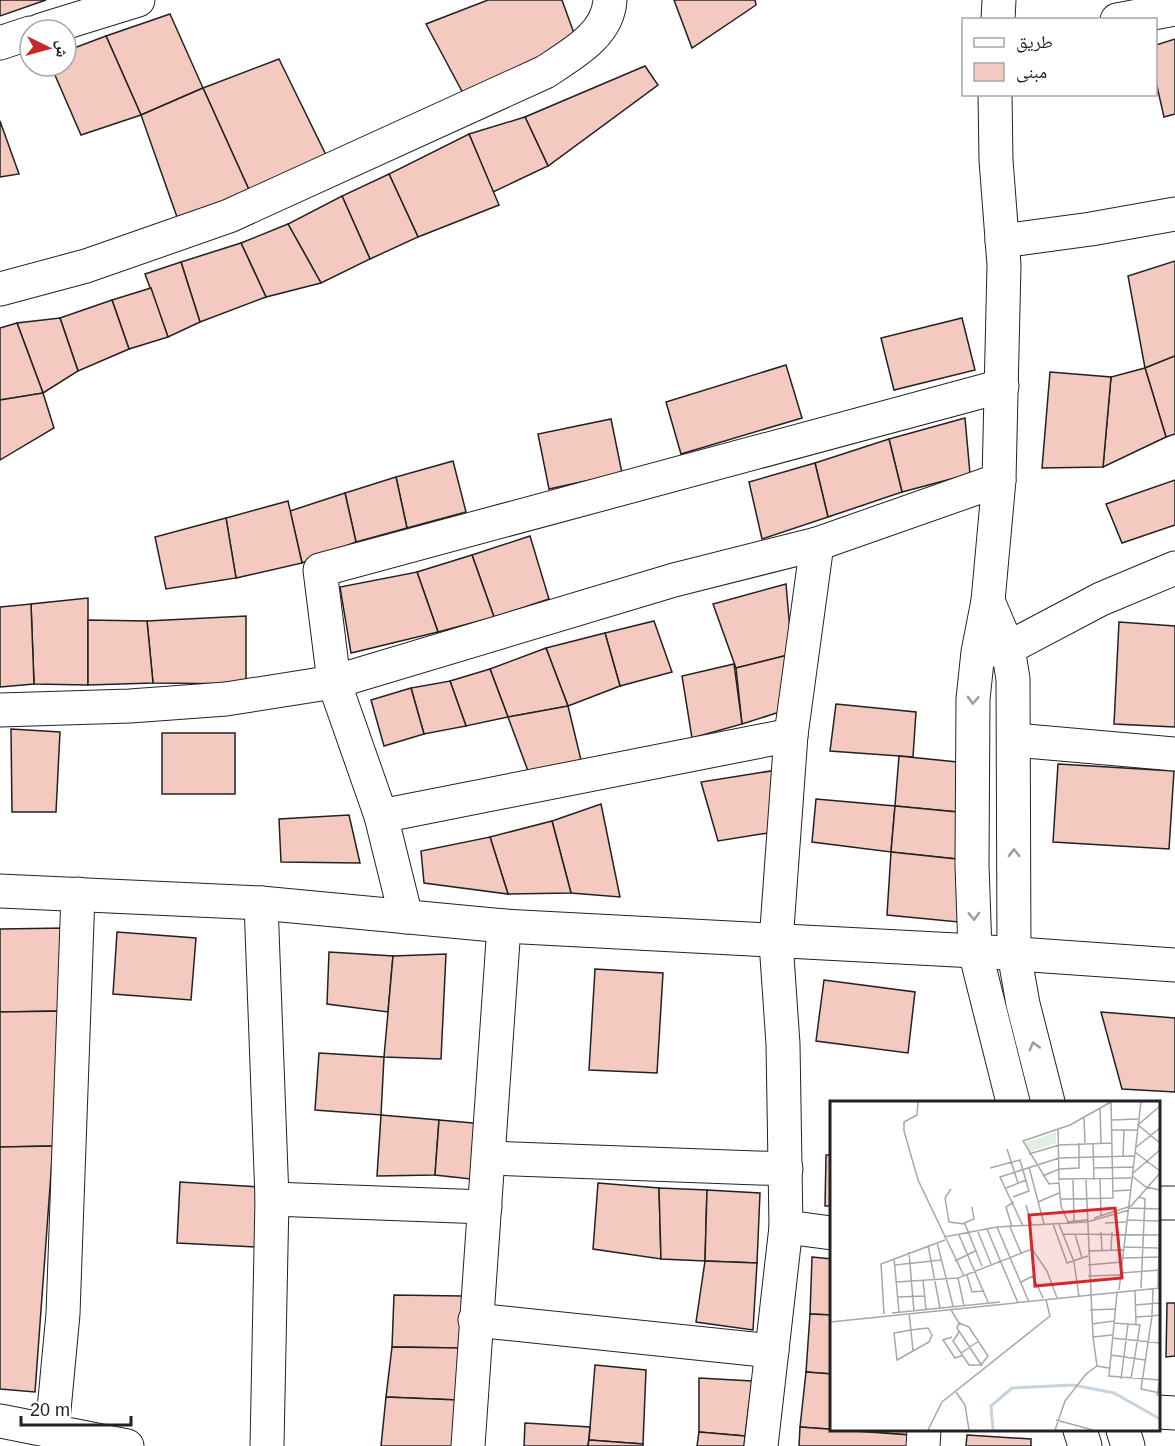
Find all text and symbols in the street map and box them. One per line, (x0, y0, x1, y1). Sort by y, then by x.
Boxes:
north arrow (18, 18, 78, 78)
legend (962, 18, 1157, 96)
text: طريق (1016, 32, 1053, 53)
text: ش (52, 40, 72, 58)
text: مبنى (1016, 62, 1047, 83)
one-way arrow (967, 696, 980, 705)
one-way arrow (1008, 849, 1020, 858)
one-way arrow (968, 912, 981, 921)
one-way arrow (1028, 1041, 1041, 1051)
inset map (830, 1101, 1160, 1431)
scale bar (21, 1389, 130, 1427)
text: 20 m (30, 1400, 70, 1420)

